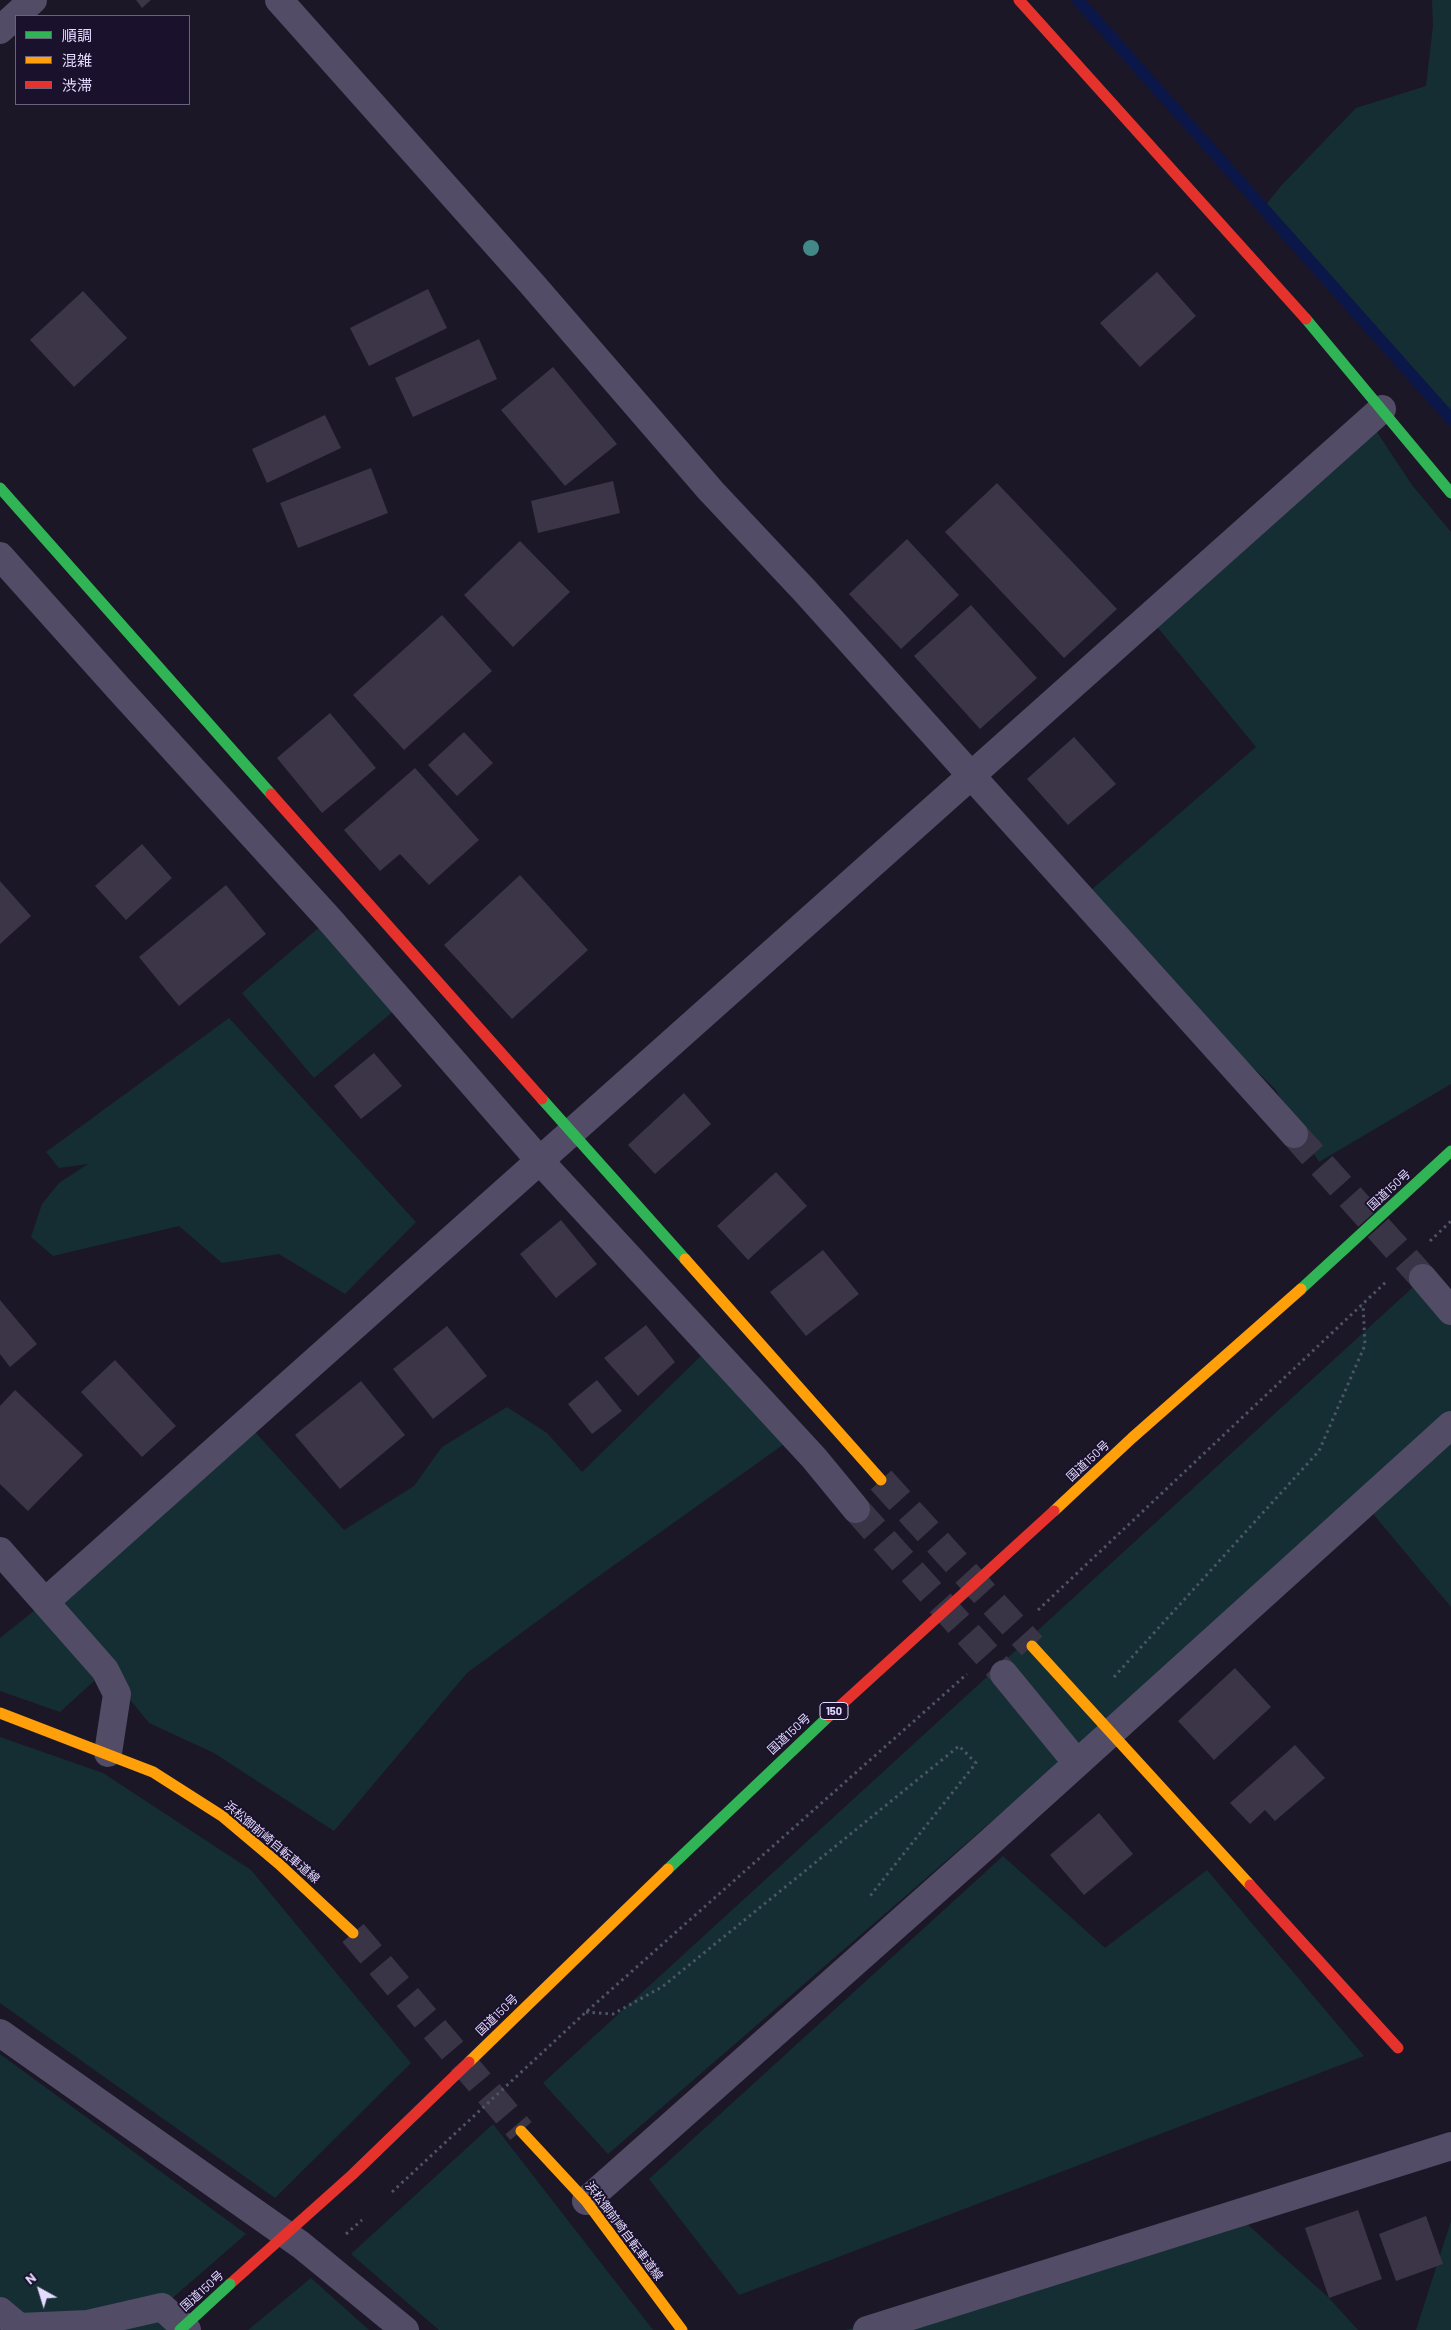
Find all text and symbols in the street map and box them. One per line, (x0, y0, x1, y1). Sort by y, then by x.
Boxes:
legend (15, 15, 190, 105)
text: 順調 (62, 26, 92, 44)
text: 混雑 (62, 51, 92, 69)
text: 渋滞 (62, 76, 92, 94)
street label: 国道150号 (1365, 1167, 1413, 1213)
street label: 国道150号 (1064, 1438, 1112, 1484)
road number: 150 (820, 1702, 848, 1720)
street label: 国道150号 (765, 1711, 813, 1757)
street label: 浜松御前崎自転車道線 (221, 1798, 323, 1886)
street label: 国道150号 (473, 1991, 521, 2039)
street label: 浜松御前崎自転車道線 (582, 2179, 666, 2283)
north arrow (15, 2265, 65, 2315)
text: N (21, 2268, 39, 2287)
street label: 国道150号 (177, 2268, 227, 2314)

